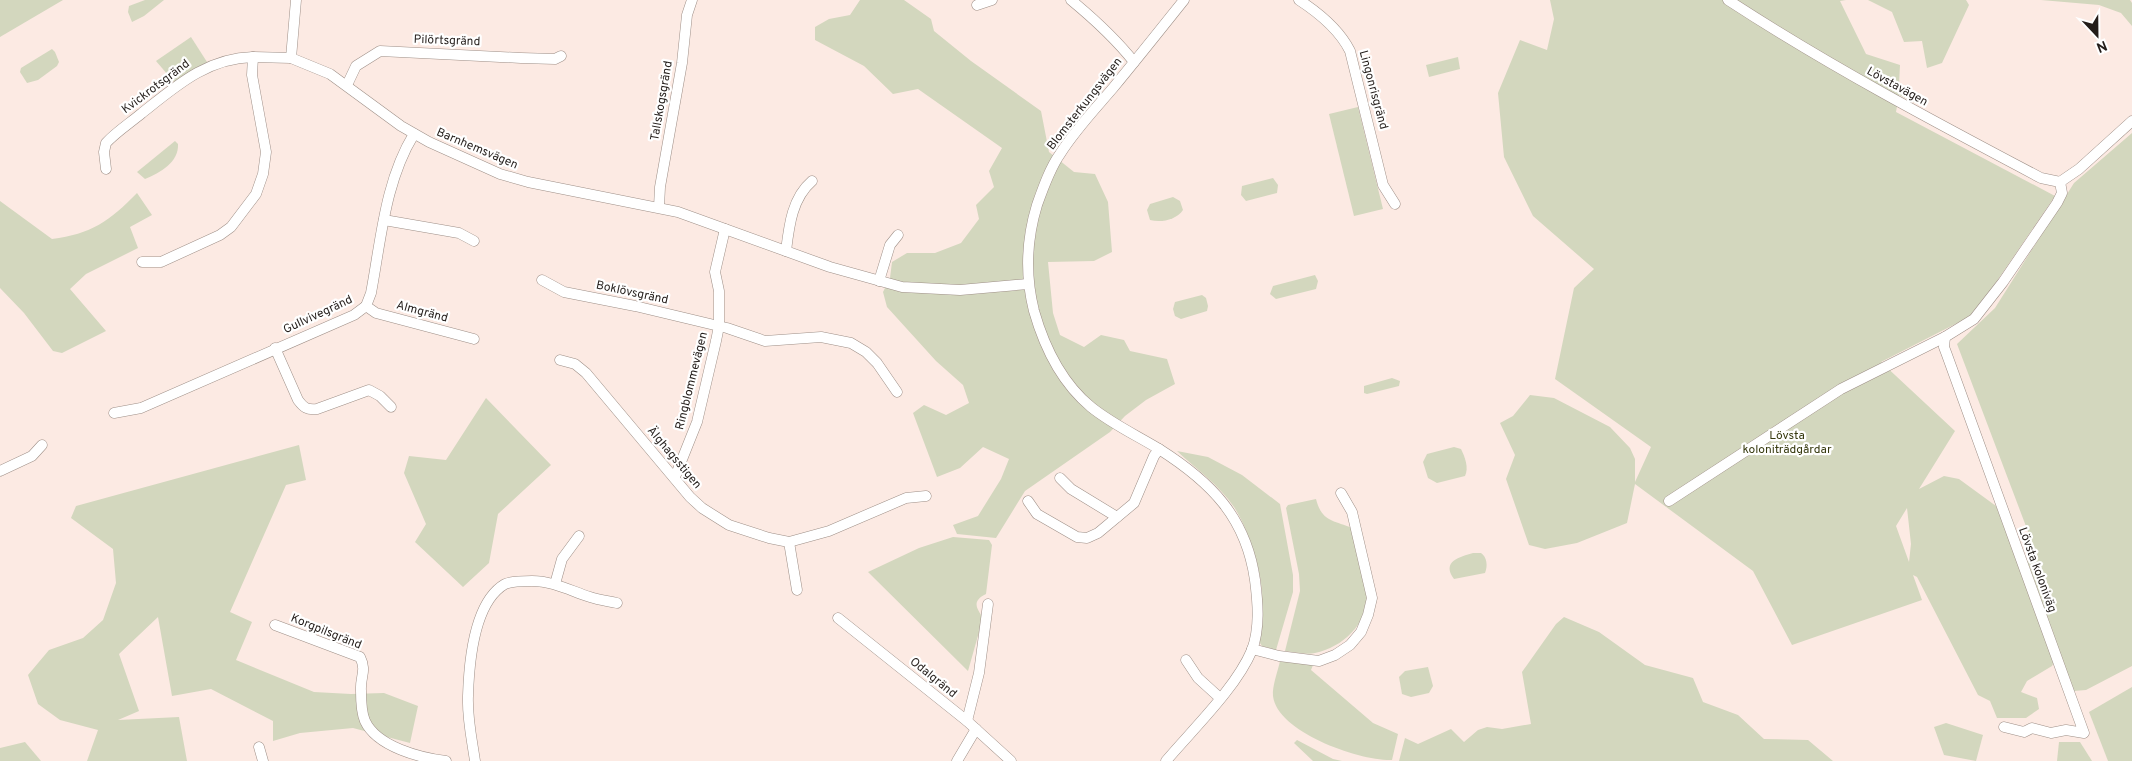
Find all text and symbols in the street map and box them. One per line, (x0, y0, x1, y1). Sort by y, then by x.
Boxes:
north arrow (2072, 10, 2122, 60)
street label: Pilörtsgränd (413, 32, 481, 50)
text: N (2093, 36, 2109, 55)
street label: Lingonrisgränd (1355, 49, 1391, 131)
street label: Blomsterkungsvägen (1044, 54, 1126, 154)
street label: Kvickrotsgränd (119, 56, 193, 118)
street label: Tallskogsgränd (647, 60, 677, 142)
street label: Lövstavägen (1864, 64, 1930, 110)
street label: Barnhemsvägen (434, 125, 520, 173)
street label: Boklövsgränd (594, 278, 670, 308)
street label: Gullvivegränd (281, 292, 355, 338)
street label: Almgränd (394, 297, 450, 327)
street label: Ringblommevägen (672, 330, 712, 432)
street label: Älghagsstigen (643, 424, 705, 492)
park label: Lövsta koloniträdgårdar (1742, 428, 1832, 458)
street label: Lövsta koloniväg (2014, 525, 2060, 615)
street label: Korgpilsgränd (288, 610, 364, 654)
street label: Odalgränd (906, 654, 960, 702)

